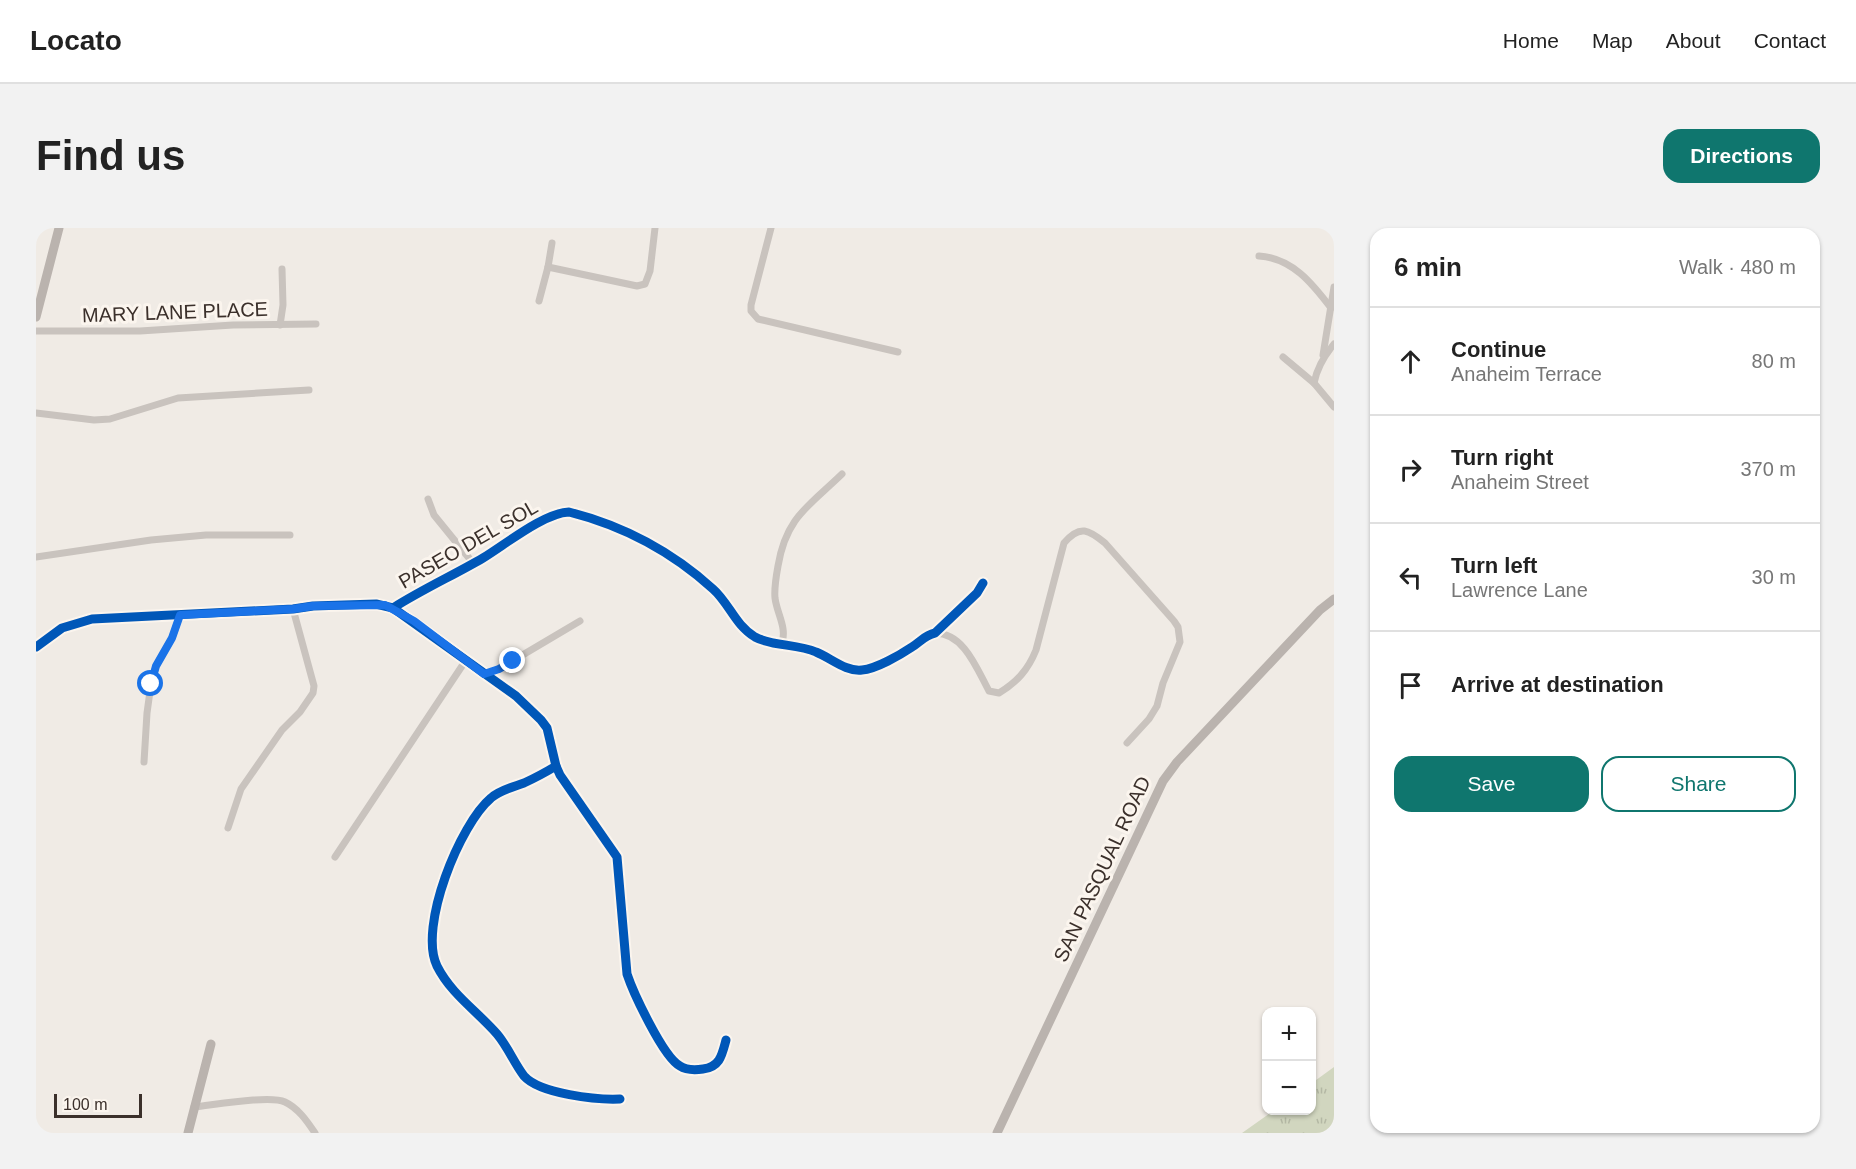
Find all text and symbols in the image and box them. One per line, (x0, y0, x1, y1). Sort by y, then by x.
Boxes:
text: Locato (30, 25, 122, 56)
text: Home (1503, 29, 1559, 52)
text: Map (1592, 29, 1633, 52)
text: About (1666, 29, 1721, 52)
text: Contact (1754, 29, 1826, 52)
button: Directions (1663, 129, 1820, 183)
text: Find us (36, 132, 185, 179)
text: 6 min (1394, 252, 1462, 282)
text: Walk · 480 m (1679, 256, 1796, 278)
street label: MARY LANE PLACE (82, 298, 268, 326)
text: Continue (1451, 337, 1546, 362)
icon: ahead (1394, 345, 1427, 378)
text: 80 m (1752, 350, 1796, 372)
text: Anaheim Terrace (1451, 363, 1602, 385)
text: Turn right (1451, 445, 1553, 470)
icon: right (1394, 453, 1427, 486)
text: 370 m (1740, 458, 1796, 480)
text: Anaheim Street (1451, 471, 1589, 493)
street label: PASEO DEL SOL (395, 495, 541, 593)
text: Turn left (1451, 553, 1537, 578)
icon: left (1394, 561, 1427, 594)
text: 30 m (1752, 566, 1796, 588)
text: Lawrence Lane (1451, 579, 1588, 601)
route end (499, 647, 525, 673)
icon: arrive (1394, 669, 1427, 702)
route start (137, 670, 163, 696)
text: Arrive at destination (1451, 672, 1664, 697)
button: Save (1394, 756, 1589, 812)
button: Share (1601, 756, 1796, 812)
street label: SAN PASQUAL ROAD (1049, 773, 1155, 965)
map controls (1262, 1007, 1316, 1115)
button: + (1262, 1007, 1316, 1061)
button: − (1262, 1061, 1316, 1115)
scale bar (54, 1091, 142, 1118)
text: 100 m (63, 1096, 107, 1113)

